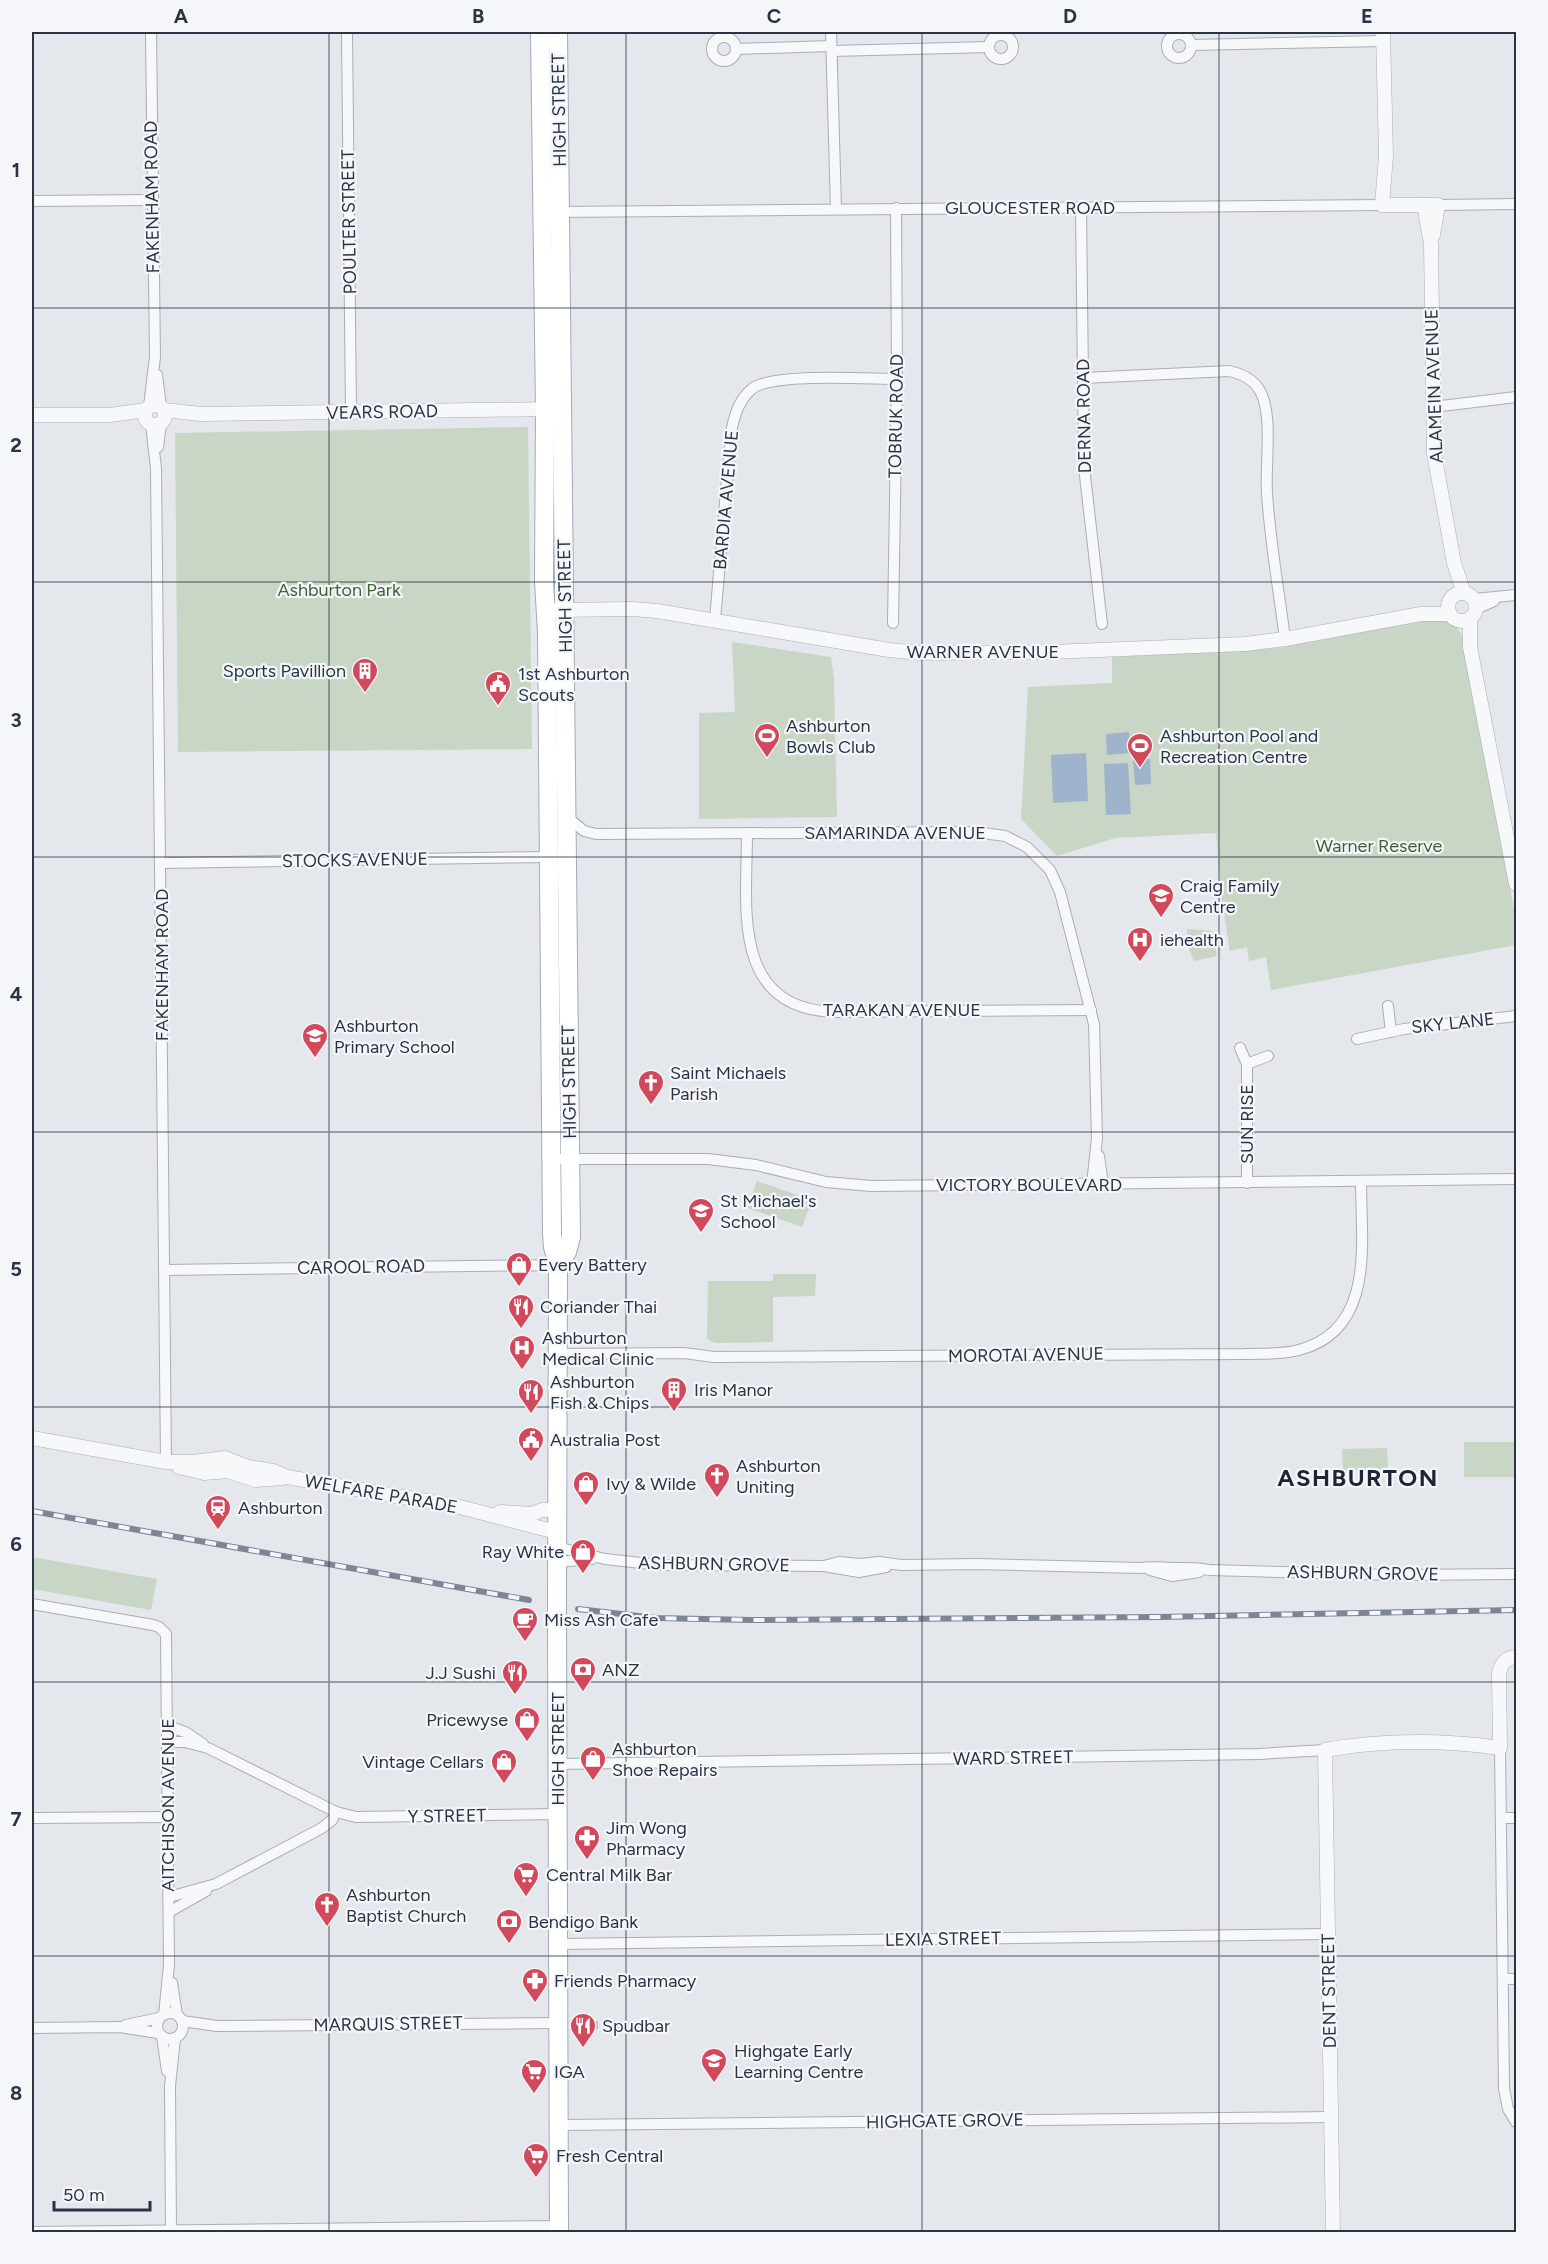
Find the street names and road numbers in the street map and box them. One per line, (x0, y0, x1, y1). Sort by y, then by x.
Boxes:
street label: HIGH STREET (547, 53, 571, 167)
street label: FAKENHAM ROAD (140, 120, 164, 274)
street label: POULTER STREET (337, 149, 361, 295)
street label: GLOUCESTER ROAD (945, 197, 1115, 219)
street label: ALAMEIN AVENUE (1420, 308, 1448, 464)
street label: TOBRUK ROAD (884, 354, 908, 478)
street label: DERNA ROAD (1072, 358, 1096, 474)
street label: VEARS ROAD (326, 400, 438, 424)
street label: BARDIA AVENUE (709, 429, 743, 571)
street label: HIGH STREET (553, 539, 577, 653)
street label: WARNER AVENUE (907, 641, 1059, 663)
street label: SAMARINDA AVENUE (804, 822, 986, 844)
street label: STOCKS AVENUE (282, 848, 428, 872)
street label: FAKENHAM ROAD (151, 889, 173, 1041)
street label: TARAKAN AVENUE (823, 999, 981, 1021)
street label: SKY LANE (1410, 1008, 1496, 1038)
street label: HIGH STREET (557, 1025, 581, 1139)
street label: SUN RISE (1236, 1084, 1258, 1164)
street label: VICTORY BOULEVARD (936, 1174, 1122, 1196)
street label: CAROOL ROAD (297, 1255, 425, 1279)
street label: MOROTAI AVENUE (948, 1343, 1104, 1367)
street label: WELFARE PARADE (303, 1470, 459, 1518)
street label: ASHBURN GROVE (638, 1552, 790, 1576)
street label: ASHBURN GROVE (1287, 1561, 1439, 1585)
street label: HIGH STREET (547, 1692, 569, 1806)
street label: AITCHISON AVENUE (157, 1718, 179, 1892)
street label: WARD STREET (953, 1746, 1073, 1770)
street label: Y STREET (407, 1804, 487, 1828)
street label: LEXIA STREET (885, 1927, 1001, 1951)
street label: DENT STREET (1317, 1933, 1341, 2049)
street label: MARQUIS STREET (313, 2012, 463, 2036)
street label: HIGHGATE GROVE (866, 2109, 1024, 2133)

